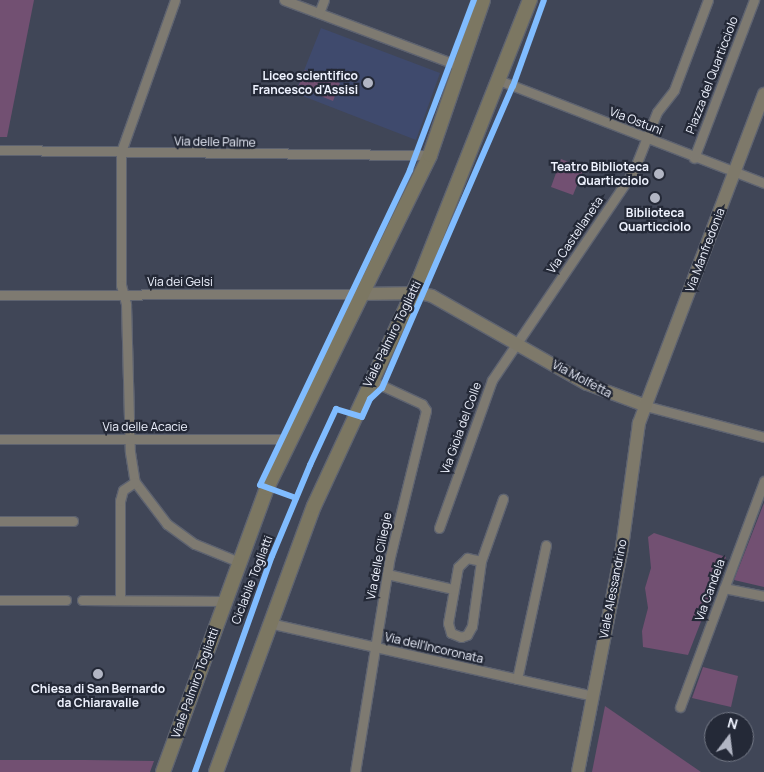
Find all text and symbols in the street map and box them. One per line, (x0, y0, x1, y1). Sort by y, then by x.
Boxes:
street label: Piazza del Quarticciolo (683, 14, 741, 136)
place label: Liceo scientifico Francesco d'Assisi (252, 69, 358, 97)
marker: Liceo scientifico Francesco d'Assisi (362, 77, 374, 89)
street label: Via Ostuni (607, 104, 665, 138)
street label: Via delle Palme (174, 134, 256, 150)
place label: Teatro Biblioteca Quarticciolo (551, 160, 649, 188)
marker: Teatro Biblioteca Quarticciolo (653, 168, 665, 180)
marker: Biblioteca Quarticciolo (649, 192, 661, 204)
street label: Via Castellaneta (544, 194, 606, 276)
place label: Biblioteca Quarticciolo (619, 206, 691, 234)
street label: Via Manfredonia (682, 206, 728, 294)
street label: Via dei Gelsi (147, 275, 213, 289)
street label: Viale Palmiro Togliatti (360, 279, 424, 389)
street label: Via Molfetta (550, 357, 614, 401)
street label: Via Gioia del Colle (438, 380, 484, 476)
street label: Via delle Acacie (102, 420, 188, 434)
street label: Via delle Ciliegie (363, 511, 395, 601)
street label: Ciclabile Togliatti (228, 534, 276, 626)
street label: Viale Alessandrino (596, 538, 630, 640)
street label: Via Candela (692, 557, 728, 623)
street label: Viale Palmiro Togliatti (168, 626, 222, 740)
street label: Via dell'Incoronata (383, 630, 485, 666)
marker: Chiesa di San Bernardo da Chiaravalle (92, 668, 104, 680)
place label: Chiesa di San Bernardo da Chiaravalle (31, 682, 165, 710)
north arrow (704, 712, 754, 762)
text: N (725, 713, 740, 733)

